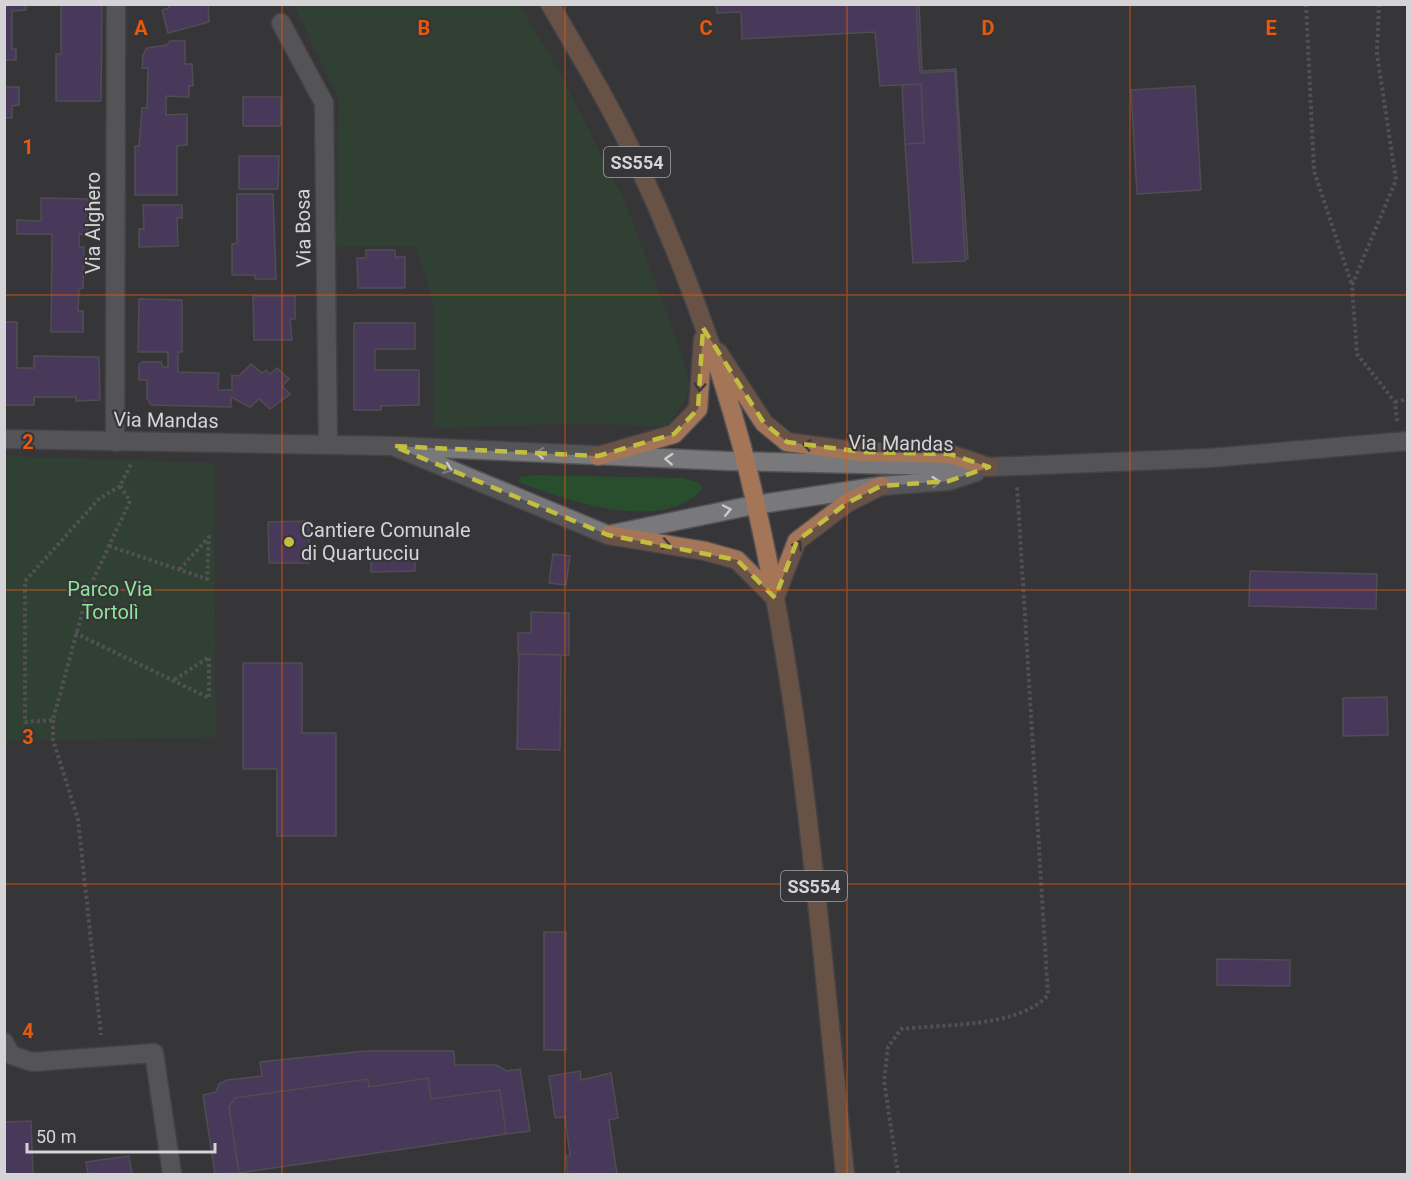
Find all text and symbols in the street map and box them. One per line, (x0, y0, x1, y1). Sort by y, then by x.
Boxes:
text: A (134, 16, 148, 40)
text: B (418, 16, 430, 40)
text: C (699, 16, 713, 40)
text: D (982, 16, 995, 40)
text: E (1265, 16, 1277, 40)
text: 1 (22, 135, 34, 159)
road number: SS554 (604, 147, 670, 177)
street label: Via Alghero (81, 172, 105, 274)
street label: Via Bosa (290, 189, 316, 267)
one-way arrow (693, 382, 706, 391)
street label: Via Mandas (113, 407, 219, 433)
text: 2 (22, 430, 34, 454)
street label: Via Mandas (848, 430, 954, 456)
one-way arrow (803, 439, 812, 451)
one-way arrow (535, 447, 544, 460)
one-way arrow (665, 452, 674, 465)
one-way arrow (441, 462, 452, 474)
one-way arrow (932, 476, 941, 489)
one-way arrow (722, 504, 732, 517)
place label: Cantiere Comunale di Quartucciu (301, 518, 471, 565)
marker: Cantiere Comunale di Quartucciu (282, 535, 296, 549)
one-way arrow (660, 537, 670, 550)
one-way arrow (790, 541, 801, 552)
park label: Parco Via Tortolì (67, 577, 153, 624)
text: 3 (22, 725, 34, 749)
road number: SS554 (781, 871, 847, 901)
text: 4 (22, 1019, 34, 1043)
scale bar (27, 1116, 214, 1154)
text: 50 m (36, 1126, 76, 1147)

